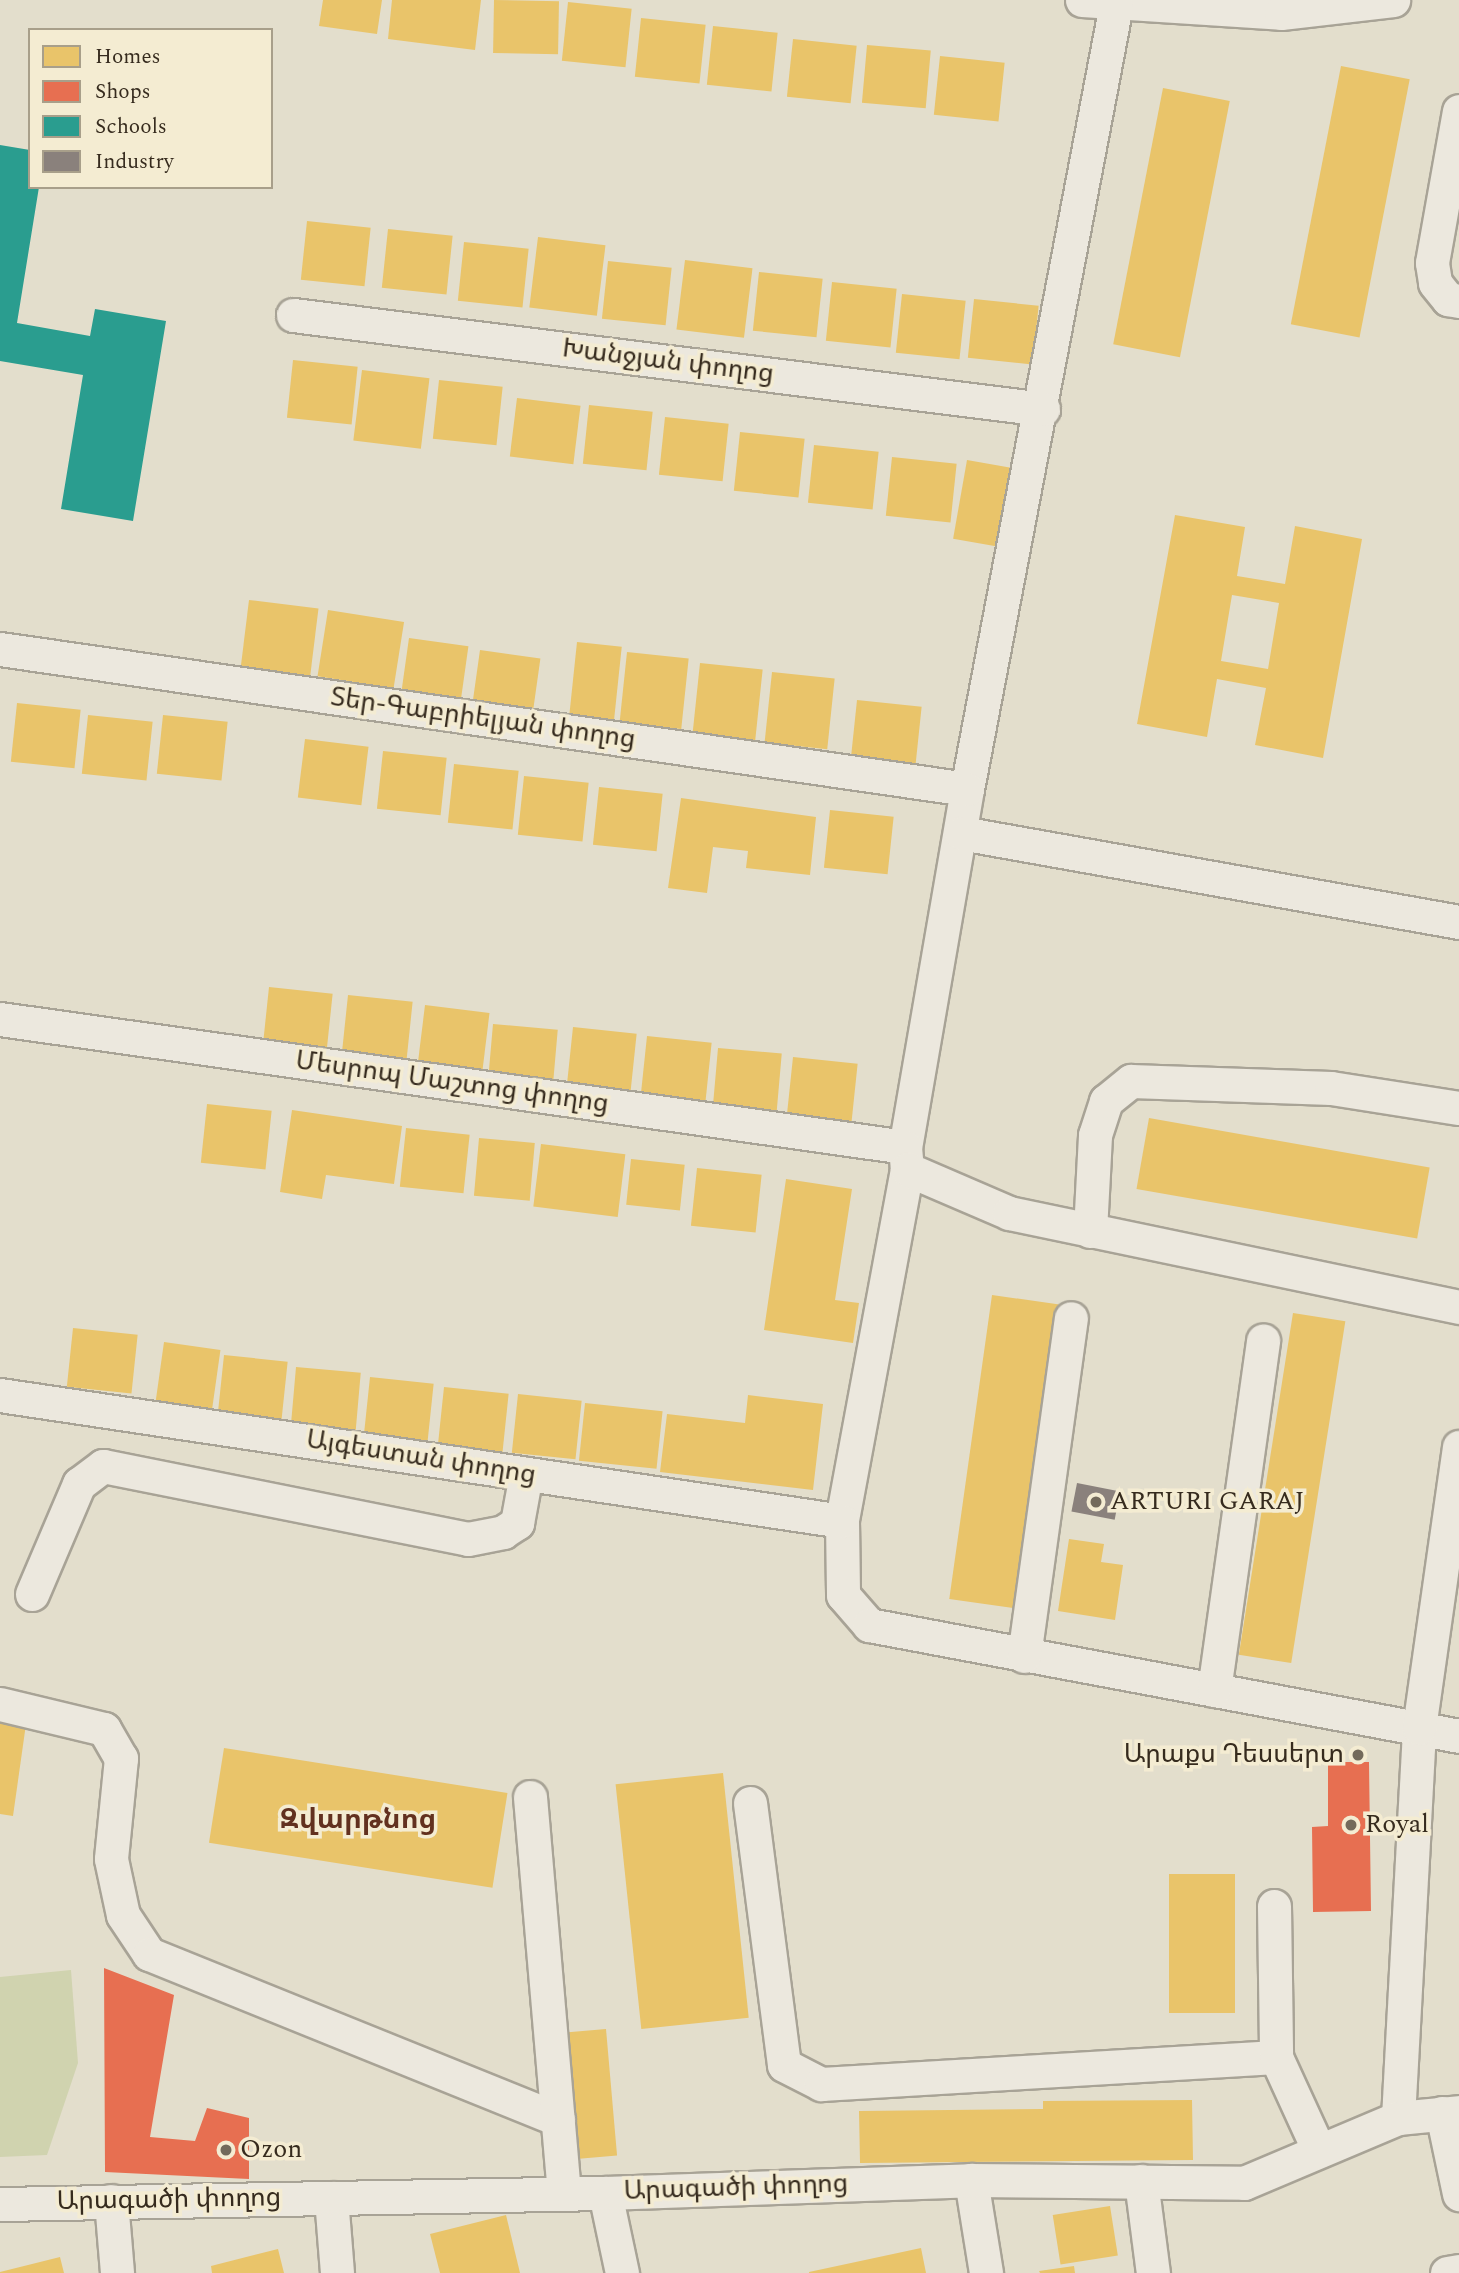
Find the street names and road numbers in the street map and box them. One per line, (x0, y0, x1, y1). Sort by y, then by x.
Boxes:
street label: Խանջյան փողոց (560, 334, 776, 390)
street label: Տեր-Գաբրիելյան փողոց (329, 682, 637, 756)
street label: Մեսրոպ Մաշտոց փողոց (293, 1046, 611, 1120)
street label: Այգեստան փողոց (304, 1424, 538, 1492)
street label: Արագածի փողոց (623, 2168, 849, 2208)
street label: Արագածի փողոց (56, 2182, 282, 2218)

